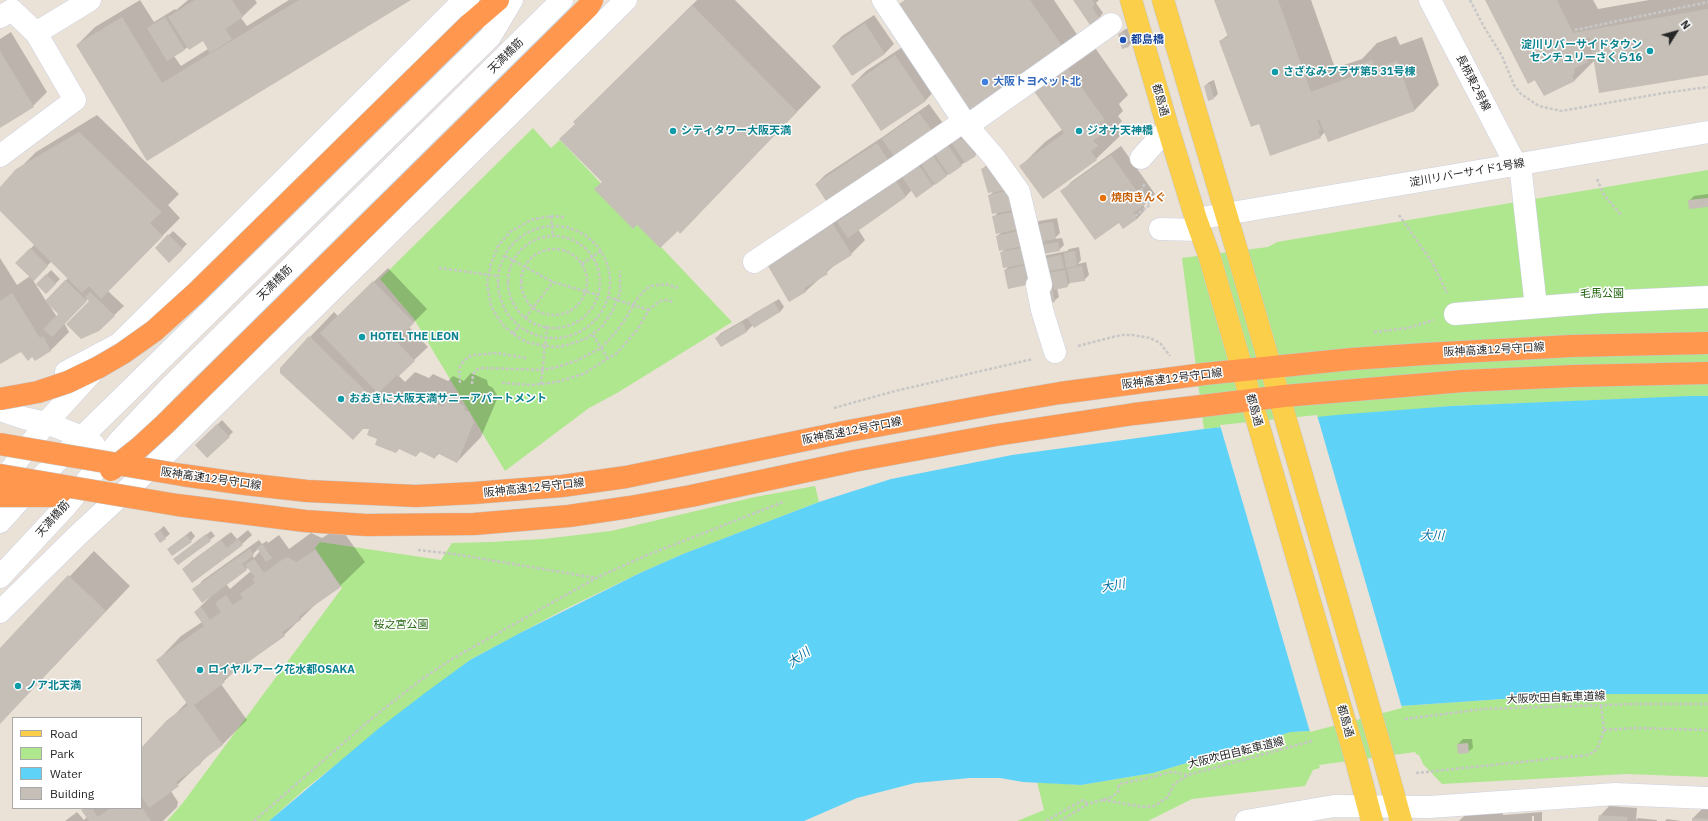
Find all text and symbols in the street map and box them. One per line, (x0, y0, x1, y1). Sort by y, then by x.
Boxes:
north arrow (1656, 12, 1696, 52)
text: N (1678, 17, 1694, 32)
place label: 都島橋 (1131, 33, 1164, 47)
marker: 都島橋 (1118, 35, 1128, 45)
street label: 天満橋筋 (486, 36, 526, 76)
place label: 淀川リバーサイドタウン センチュリーさくら16 (1521, 38, 1642, 64)
marker: 淀川リバーサイドタウン センチュリーさくら16 (1645, 46, 1655, 56)
street label: 長柄東2号線 (1453, 53, 1493, 113)
place label: さざなみプラザ第5 31号棟 (1283, 65, 1415, 79)
marker: さざなみプラザ第5 31号棟 (1270, 67, 1280, 77)
place label: 大阪トヨペット北 (993, 75, 1081, 89)
marker: 大阪トヨペット北 (980, 77, 990, 87)
street label: 都島通 (1149, 82, 1171, 118)
place label: シティタワー大阪天満 (681, 124, 791, 138)
place label: ジオナ天神橋 (1087, 124, 1153, 138)
marker: シティタワー大阪天満 (668, 126, 678, 136)
marker: ジオナ天神橋 (1074, 126, 1084, 136)
street label: 淀川リバーサイド1号線 (1408, 156, 1526, 190)
place label: 焼肉きんぐ (1111, 191, 1166, 205)
marker: 焼肉きんぐ (1098, 193, 1108, 203)
street label: 天満橋筋 (255, 263, 295, 303)
park label: 毛馬公園 (1580, 287, 1624, 301)
place label: HOTEL THE LEON (370, 330, 459, 344)
marker: HOTEL THE LEON (357, 332, 367, 342)
street label: 阪神高速12号守口線 (1443, 341, 1545, 359)
street label: 阪神高速12号守口線 (1121, 366, 1223, 392)
place label: おおきに大阪天満サニーアパートメント (349, 392, 547, 406)
street label: 都島通 (1243, 392, 1265, 428)
marker: おおきに大阪天満サニーアパートメント (336, 394, 346, 404)
street label: 阪神高速12号守口線 (801, 415, 903, 447)
street label: 阪神高速12号守口線 (160, 465, 262, 493)
street label: 阪神高速12号守口線 (483, 476, 585, 500)
street label: 天満橋筋 (33, 498, 73, 540)
water label: 大川 (1420, 529, 1444, 543)
water label: 大川 (1100, 577, 1126, 595)
park label: 桜之宮公園 (374, 618, 428, 632)
water label: 大川 (785, 645, 813, 671)
place label: ロイヤルアーク花水都OSAKA (208, 663, 355, 677)
marker: ロイヤルアーク花水都OSAKA (195, 665, 205, 675)
place label: ノア北天満 (26, 679, 81, 693)
marker: ノア北天満 (13, 681, 23, 691)
street label: 大阪吹田自転車道線 (1506, 690, 1606, 706)
street label: 都島通 (1334, 703, 1356, 739)
legend (12, 717, 142, 809)
text: Road (50, 726, 78, 741)
street label: 大阪吹田自転車道線 (1186, 735, 1286, 771)
text: Park (50, 746, 74, 761)
text: Water (50, 766, 82, 781)
text: Building (50, 786, 94, 801)

